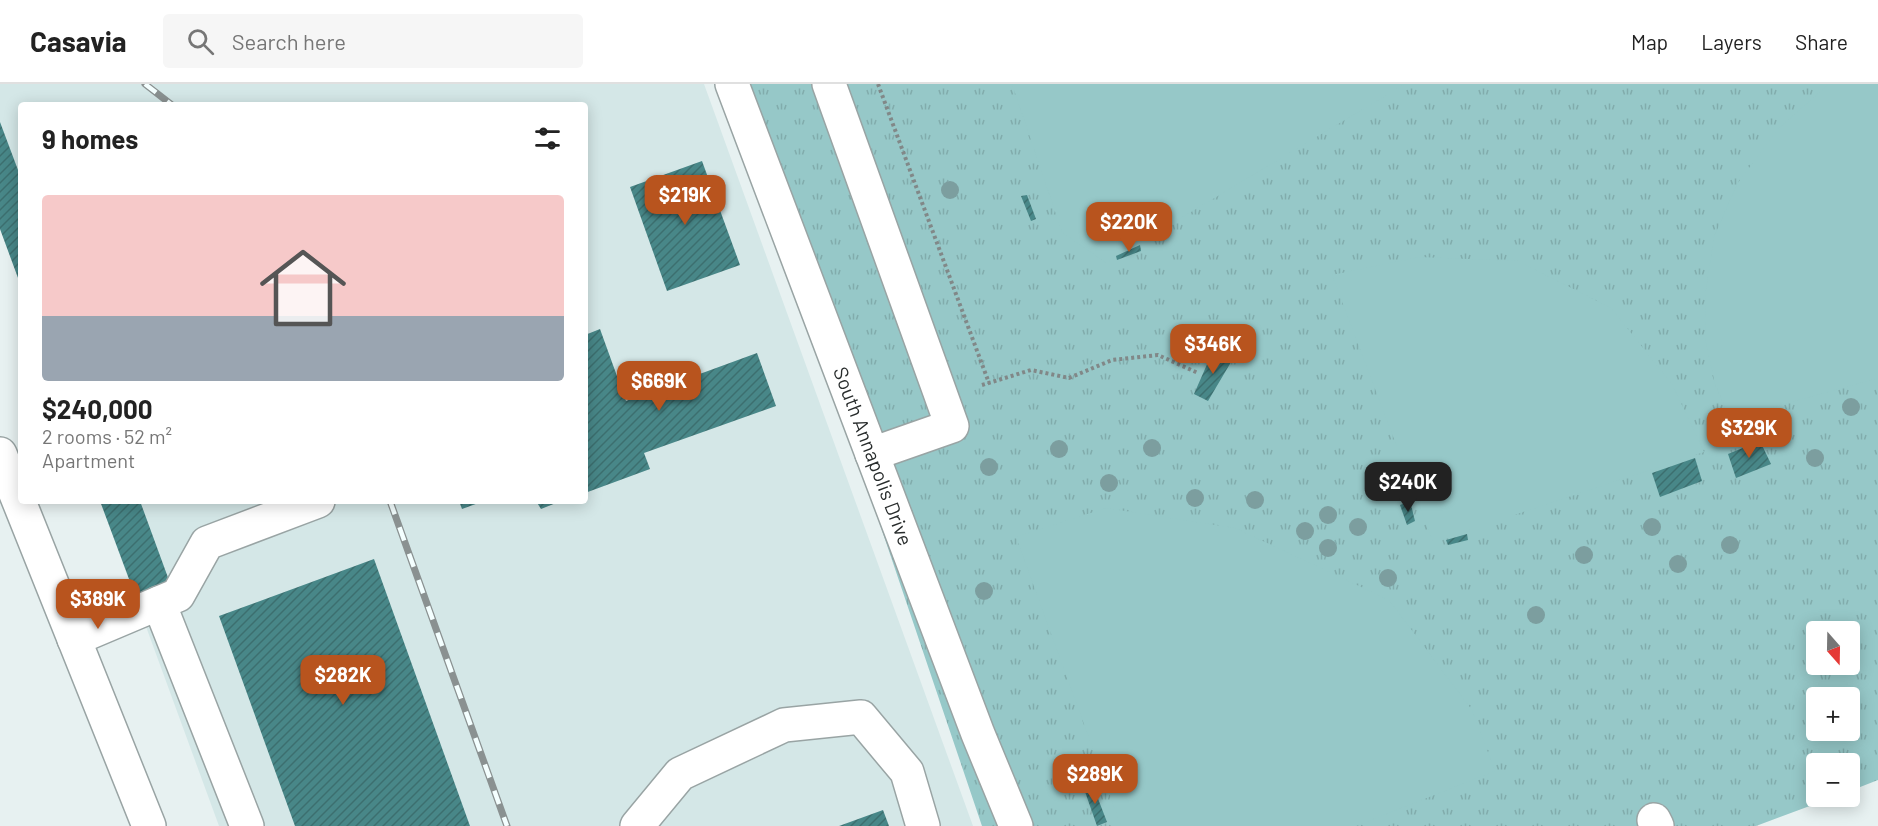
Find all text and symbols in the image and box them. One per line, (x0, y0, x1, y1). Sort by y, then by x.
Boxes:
search box (163, 14, 583, 68)
text: Casavia (30, 24, 127, 58)
icon: search (184, 25, 217, 58)
text: Search here (232, 28, 346, 54)
text: Map (1631, 29, 1668, 54)
text: Layers (1701, 29, 1762, 54)
text: Share (1795, 29, 1848, 54)
icon: filters (531, 122, 564, 155)
text: 9 homes (42, 123, 138, 154)
pin: $219K (643, 175, 727, 226)
text: $219K (659, 182, 711, 206)
pin: $220K (1087, 202, 1171, 253)
text: $220K (1100, 209, 1158, 233)
icon: home (249, 234, 357, 342)
pin: $346K (1171, 324, 1255, 375)
text: $346K (1184, 331, 1242, 355)
pin: $669K (617, 361, 701, 412)
street label: South Annapolis Drive (829, 363, 919, 549)
text: $669K (631, 368, 687, 392)
text: $240,000 (42, 393, 153, 424)
pin: $329K (1707, 408, 1791, 459)
text: $329K (1721, 415, 1777, 439)
text: 2 rooms · 52 m² (42, 424, 172, 448)
text: Apartment (42, 448, 135, 472)
pin: $240K (1366, 462, 1450, 513)
text: $240K (1379, 469, 1437, 493)
pin: $389K (56, 579, 140, 630)
text: $389K (70, 586, 126, 610)
north arrow (1806, 621, 1860, 675)
map controls (1806, 621, 1860, 807)
pin: $282K (301, 655, 385, 706)
text: $282K (314, 662, 372, 686)
button: + (1806, 687, 1860, 741)
button: − (1806, 753, 1860, 807)
pin: $289K (1053, 754, 1137, 805)
text: $289K (1067, 761, 1123, 785)

